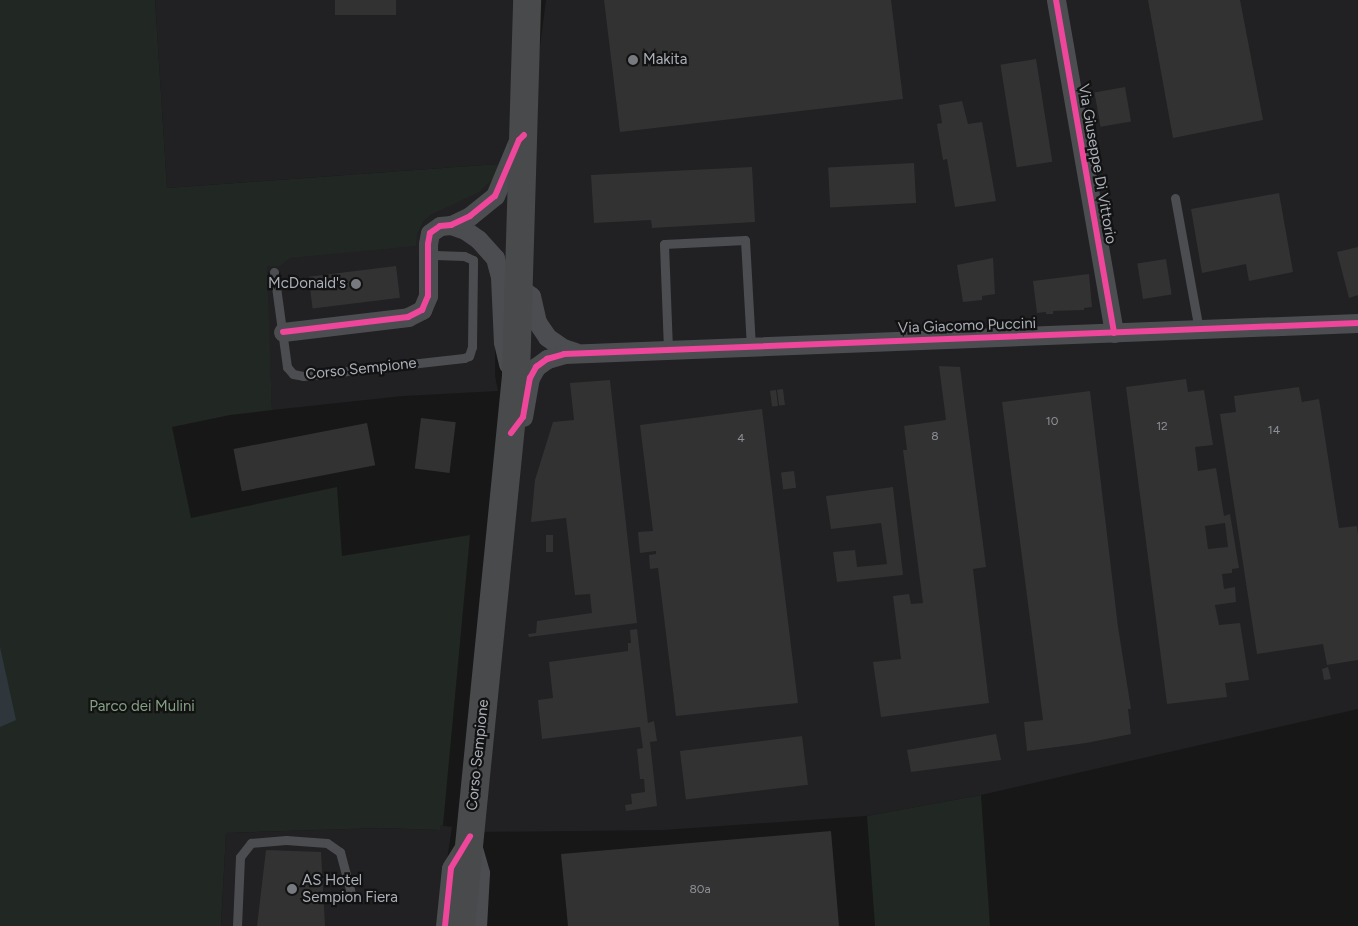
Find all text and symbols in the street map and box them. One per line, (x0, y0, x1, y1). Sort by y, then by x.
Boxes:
place label: Makita (643, 51, 687, 69)
marker: Makita (627, 54, 639, 66)
street label: Via Giuseppe Di Vittorio (1074, 83, 1120, 245)
place label: McDonald's (268, 275, 346, 293)
marker: McDonald's (350, 278, 362, 290)
street label: Via Giacomo Puccini (898, 315, 1036, 337)
street label: Corso Sempione (304, 354, 418, 384)
house number: 10 (1046, 415, 1058, 429)
house number: 12 (1156, 420, 1168, 434)
house number: 14 (1268, 424, 1280, 438)
house number: 8 (931, 430, 939, 444)
house number: 4 (737, 432, 745, 446)
park label: Parco dei Mulini (89, 698, 195, 716)
street label: Corso Sempione (463, 698, 493, 812)
place label: AS Hotel Sempion Fiera (302, 871, 398, 906)
marker: AS Hotel Sempion Fiera (286, 883, 298, 895)
house number: 80a (689, 883, 711, 897)

